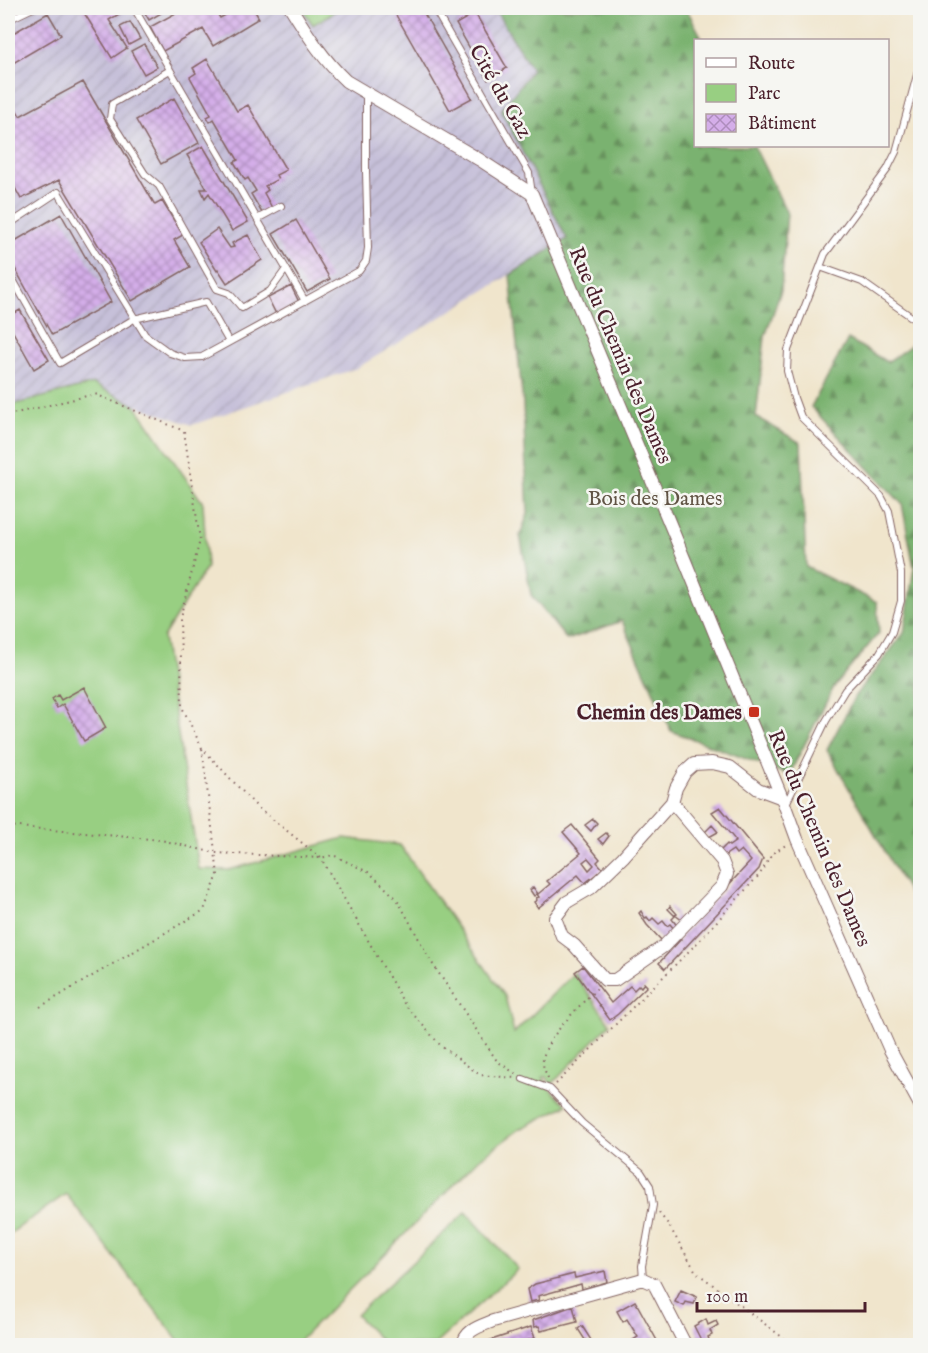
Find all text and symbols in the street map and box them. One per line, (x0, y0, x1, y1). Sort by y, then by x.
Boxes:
legend (694, 39, 889, 147)
street label: Cité du Gaz (462, 40, 538, 144)
text: Route (748, 53, 795, 76)
text: Parc (748, 83, 781, 106)
text: Bâtiment (748, 113, 817, 136)
street label: Rue du Chemin des Dames (562, 243, 678, 468)
park label: Bois des Dames (588, 486, 722, 513)
place label: Chemin des Dames (577, 700, 742, 727)
marker: Chemin des Dames (747, 705, 761, 719)
street label: Rue du Chemin des Dames (761, 726, 877, 951)
scale bar (697, 1275, 865, 1313)
text: 100 m (706, 1286, 748, 1309)

